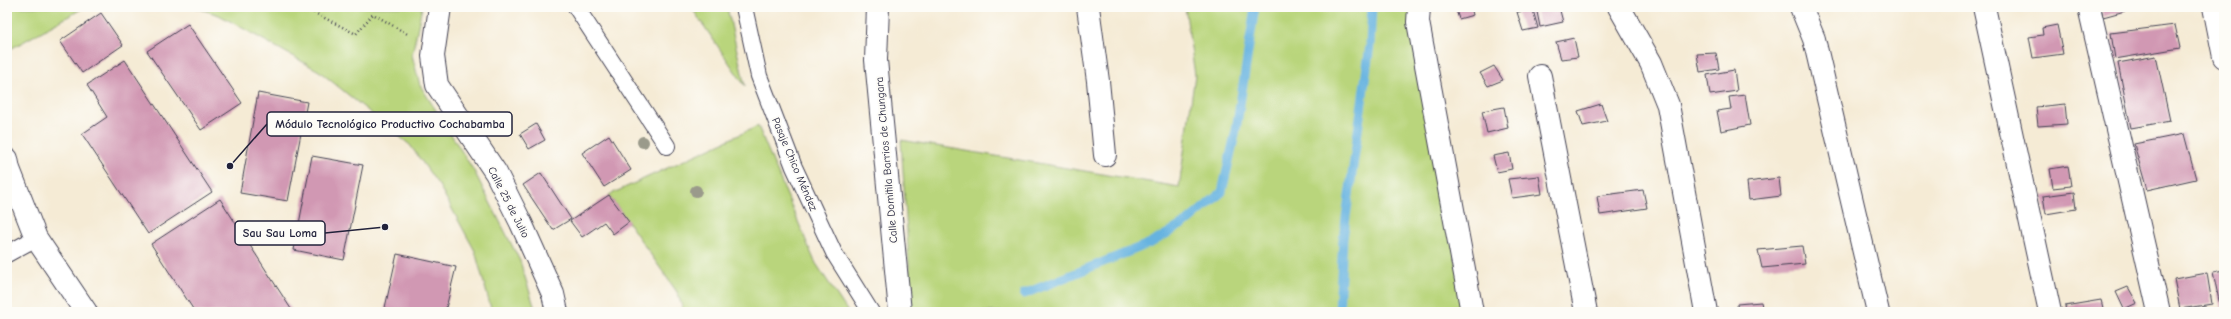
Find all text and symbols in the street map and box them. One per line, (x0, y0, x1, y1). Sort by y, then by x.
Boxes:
street label: Calle Domitila Barrios de Chungara (873, 76, 900, 244)
callout: Módulo Tecnológico Productivo Cochabamba (267, 112, 512, 136)
street label: Pasaje Chico Méndez (769, 116, 820, 213)
text: Módulo Tecnológico Productivo Cochabamba (275, 117, 505, 131)
street label: Calle 25 de Julio (485, 164, 532, 240)
callout: Sau Sau Loma (235, 221, 325, 245)
text: Sau Sau Loma (243, 226, 317, 240)

